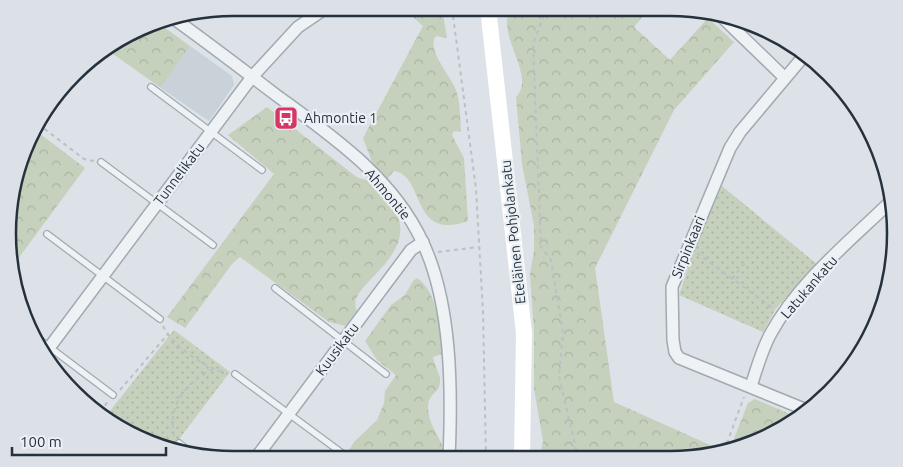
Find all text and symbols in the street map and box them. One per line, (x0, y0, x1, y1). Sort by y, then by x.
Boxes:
bus stop icon: Ahmontie 1 (273, 105, 299, 131)
place label: Ahmontie 1 (304, 110, 377, 126)
street label: Tunnelikatu (150, 140, 208, 208)
street label: Eteläinen Pohjolankatu (497, 159, 529, 305)
street label: Ahmontie (362, 165, 414, 223)
street label: Sirpinkaari (668, 214, 708, 280)
street label: Latukankatu (777, 252, 841, 322)
street label: Kuusikatu (312, 320, 362, 378)
scale bar (12, 424, 166, 456)
text: 100 m (20, 433, 62, 450)

